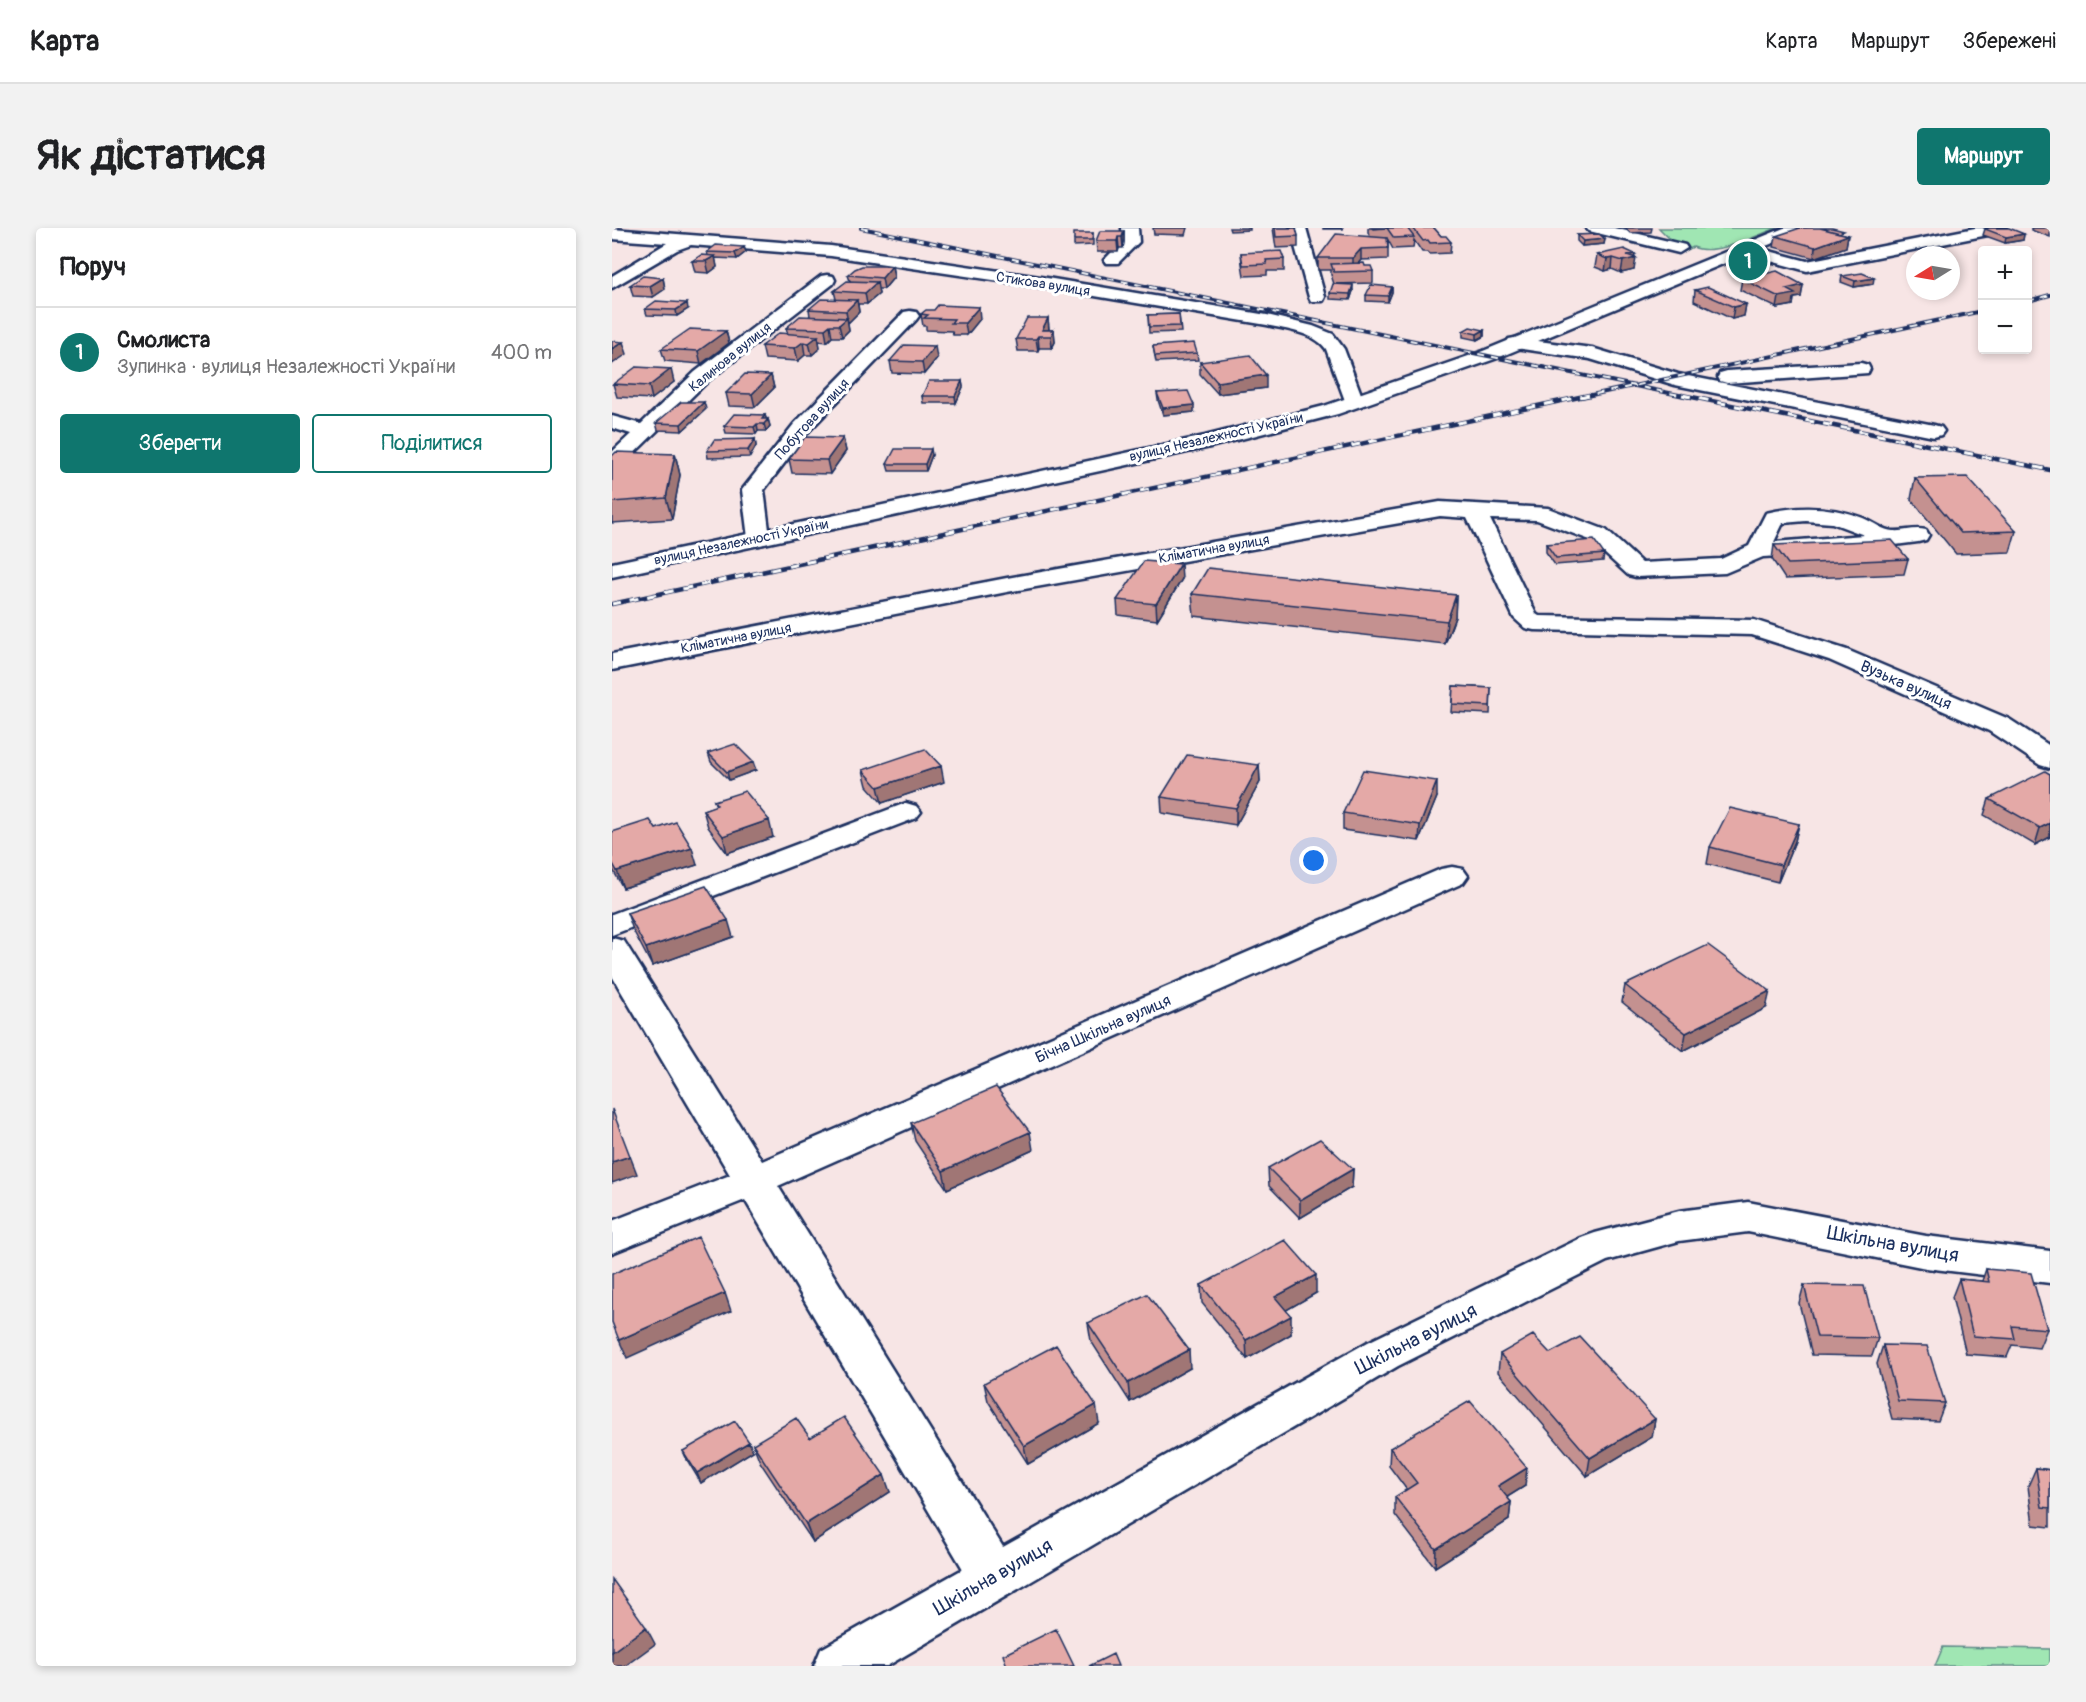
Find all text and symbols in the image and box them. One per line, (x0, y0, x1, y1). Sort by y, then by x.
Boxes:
text: Карта (30, 24, 99, 59)
text: Карта (1766, 28, 1818, 55)
text: Маршрут (1851, 28, 1930, 55)
text: Збережені (1963, 28, 2056, 55)
button: Маршрут (1917, 128, 2050, 185)
text: Як дістатися (36, 130, 266, 182)
pin: 1 (1728, 238, 1768, 284)
north arrow (1906, 246, 1960, 300)
map controls (1978, 246, 2032, 354)
button: + (1978, 246, 2032, 300)
text: Поруч (60, 251, 126, 283)
street label: Стикова вулиця (995, 268, 1091, 300)
button: − (1978, 300, 2032, 354)
street label: Калинова вулиця (685, 319, 775, 395)
text: Смолиста (117, 326, 210, 354)
text: 1 (76, 340, 83, 365)
text: 400 m (491, 340, 552, 365)
text: Зупинка · вулиця Незалежності України (117, 354, 455, 379)
street label: Побутова вулиця (771, 375, 853, 463)
street label: вулиця Незалежності України (1128, 409, 1304, 465)
button: Зберегти (60, 414, 300, 473)
button: Поділитися (312, 414, 552, 473)
street label: вулиця Незалежності України (652, 515, 830, 569)
street label: Кліматична вулиця (1157, 531, 1271, 567)
street label: Кліматична вулиця (679, 619, 793, 657)
street label: Вузька вулиця (1857, 656, 1955, 714)
your location (1299, 846, 1328, 875)
street label: Бічна Шкільна вулиця (1032, 990, 1174, 1068)
street label: Шкільна вулиця (1825, 1220, 1961, 1268)
street label: Шкільна вулиця (1351, 1298, 1481, 1380)
street label: Шкільна вулиця (929, 1533, 1057, 1621)

